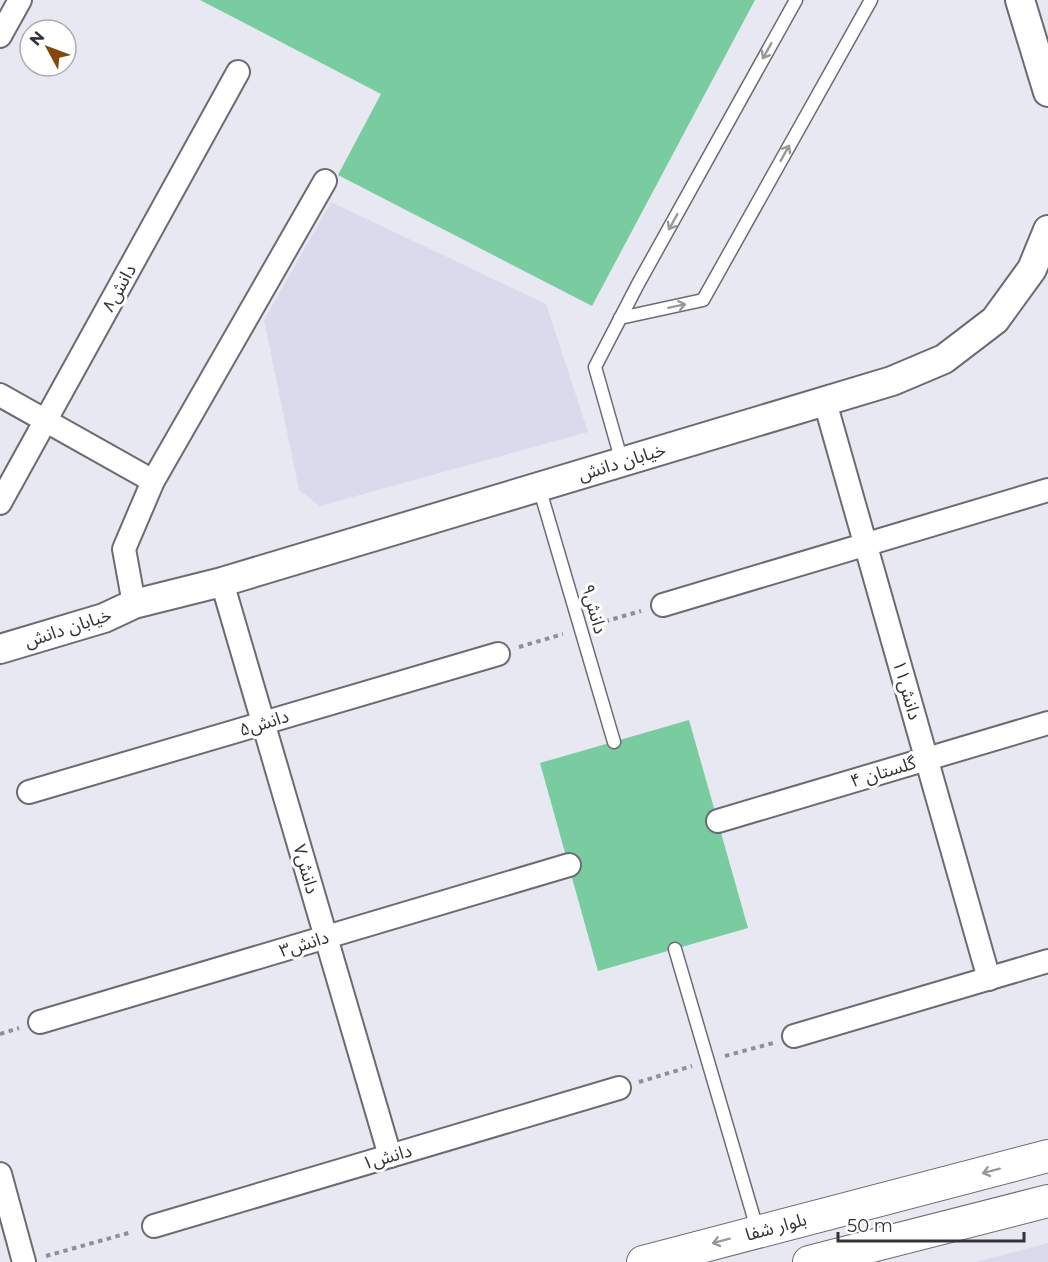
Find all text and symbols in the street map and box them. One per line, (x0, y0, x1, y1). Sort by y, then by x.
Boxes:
north arrow (18, 18, 78, 78)
text: N (26, 27, 48, 50)
one-way arrow (761, 42, 773, 59)
one-way arrow (780, 144, 791, 162)
one-way arrow (667, 213, 679, 230)
street label: دانش۸ (97, 260, 141, 316)
one-way arrow (668, 299, 687, 311)
street label: خیابان دانش (576, 438, 668, 486)
street label: دانش۹ (576, 582, 612, 636)
street label: خیابان دانش (22, 604, 114, 652)
street label: دانش۱۱ (888, 658, 926, 722)
street label: دانش۵ (236, 705, 292, 741)
street label: گلستان ۴ (848, 751, 919, 792)
street label: دانش۷ (288, 842, 324, 896)
street label: دانش۳ (276, 926, 332, 962)
street label: دانش۱ (360, 1139, 414, 1175)
one-way arrow (982, 1165, 1001, 1177)
scale bar (838, 1205, 1024, 1243)
street label: بلوار شفا (743, 1208, 809, 1246)
text: 50 m (847, 1215, 893, 1237)
one-way arrow (712, 1236, 731, 1248)

